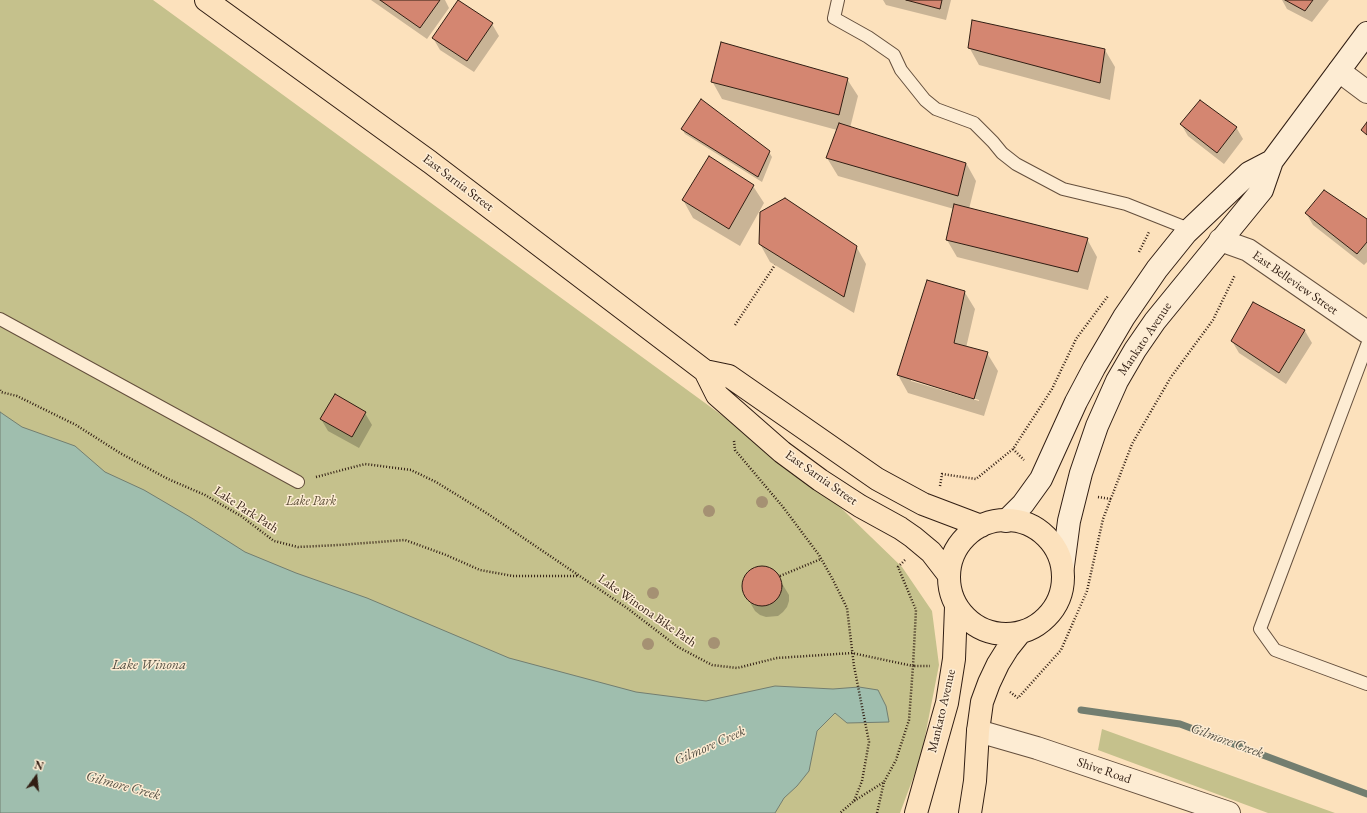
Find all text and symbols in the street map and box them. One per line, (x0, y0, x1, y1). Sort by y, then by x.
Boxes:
street label: East Sarnia Street (419, 151, 497, 215)
street label: East Belleview Street (1249, 248, 1341, 318)
street label: Mankato Avenue (1115, 299, 1175, 379)
street label: East Sarnia Street (782, 447, 860, 509)
street label: Lake Park Path (211, 483, 281, 537)
park label: Lake Park (286, 493, 336, 509)
street label: Lake Winona Bike Path (595, 571, 699, 651)
water label: Lake Winona (112, 657, 186, 673)
street label: Mankato Avenue (925, 668, 959, 754)
water label: Gilmore Creek (1188, 720, 1266, 762)
water label: Gilmore Creek (672, 723, 748, 769)
street label: Shive Road (1075, 754, 1133, 788)
north arrow (16, 757, 56, 797)
text: N (33, 757, 45, 773)
water label: Gilmore Creek (84, 768, 162, 804)

